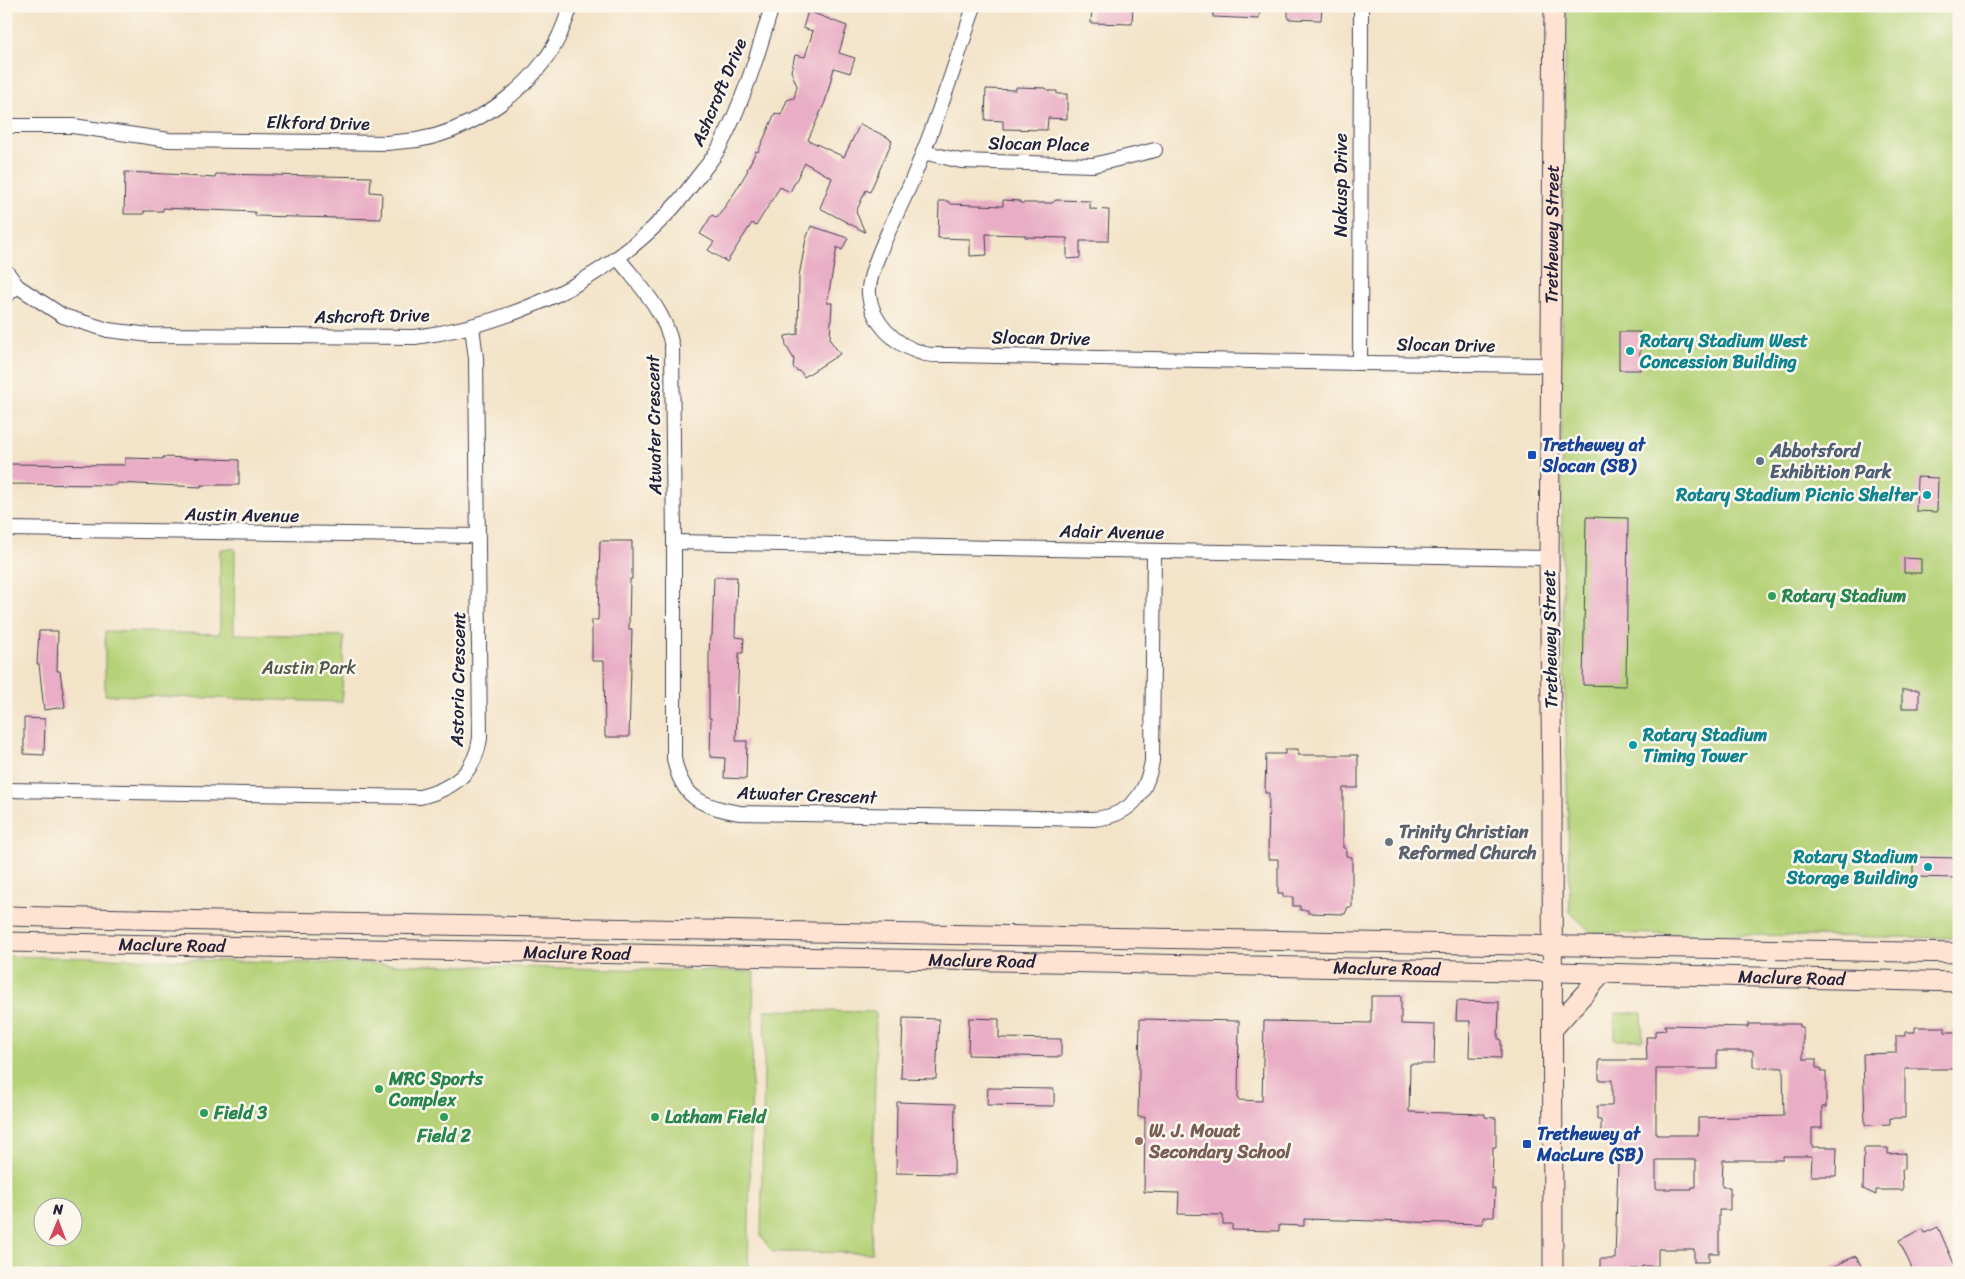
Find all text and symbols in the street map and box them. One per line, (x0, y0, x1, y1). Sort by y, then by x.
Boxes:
street label: Ashcroft Drive (681, 33, 756, 152)
street label: Elkford Drive (266, 106, 370, 140)
street label: Slocan Place (988, 127, 1090, 161)
street label: Nakusp Drive (1325, 133, 1357, 237)
street label: Trethewey Street (1535, 164, 1569, 304)
street label: Ashcroft Drive (313, 299, 430, 333)
street label: Slocan Drive (991, 321, 1091, 355)
place label: Rotary Stadium West Concession Building (1639, 325, 1808, 378)
street label: Slocan Drive (1396, 328, 1496, 362)
marker: Rotary Stadium West Concession Building (1624, 345, 1636, 357)
street label: Atwater Crescent (637, 354, 671, 496)
place label: Trethewey at Slocan (SB) (1541, 429, 1647, 482)
place label: Abbotsford Exhibition Park (1769, 435, 1892, 488)
marker: Trethewey at Slocan (SB) (1526, 449, 1538, 461)
marker: Abbotsford Exhibition Park (1754, 455, 1766, 467)
place label: Rotary Stadium Picnic Shelter (1675, 479, 1919, 511)
marker: Rotary Stadium Picnic Shelter (1921, 489, 1933, 501)
street label: Austin Avenue (183, 498, 300, 532)
street label: Adair Avenue (1058, 515, 1165, 549)
street label: Trethewey Street (1533, 569, 1567, 709)
place label: Rotary Stadium (1781, 580, 1907, 612)
marker: Rotary Stadium (1766, 590, 1778, 602)
street label: Astoria Crescent (441, 611, 475, 748)
park label: Austin Park (261, 652, 356, 684)
place label: Rotary Stadium Timing Tower (1642, 719, 1768, 772)
marker: Rotary Stadium Timing Tower (1627, 739, 1639, 751)
street label: Atwater Crescent (736, 777, 878, 813)
place label: Trinity Christian Reformed Church (1398, 816, 1537, 869)
marker: Trinity Christian Reformed Church (1383, 836, 1395, 848)
place label: Rotary Stadium Storage Building (1785, 841, 1918, 894)
marker: Rotary Stadium Storage Building (1922, 861, 1934, 873)
street label: Maclure Road (118, 928, 227, 962)
street label: Maclure Road (523, 936, 632, 970)
street label: Maclure Road (928, 944, 1037, 978)
street label: Maclure Road (1333, 952, 1442, 986)
street label: Maclure Road (1738, 961, 1847, 995)
place label: MRC Sports Complex (388, 1063, 484, 1116)
marker: MRC Sports Complex (373, 1083, 385, 1095)
place label: Field 3 (213, 1097, 267, 1129)
place label: Latham Field (665, 1101, 767, 1133)
marker: Field 3 (198, 1107, 210, 1119)
marker: Field 2 (438, 1111, 450, 1123)
marker: Latham Field (649, 1111, 661, 1123)
place label: W. J. Mouat Secondary School (1148, 1115, 1291, 1168)
place label: Trethewey at MacLure (SB) (1536, 1118, 1644, 1171)
place label: Field 2 (416, 1120, 471, 1152)
marker: W. J. Mouat Secondary School (1133, 1135, 1145, 1147)
marker: Trethewey at MacLure (SB) (1521, 1138, 1533, 1150)
north arrow (32, 1196, 82, 1246)
text: N (52, 1197, 64, 1222)

